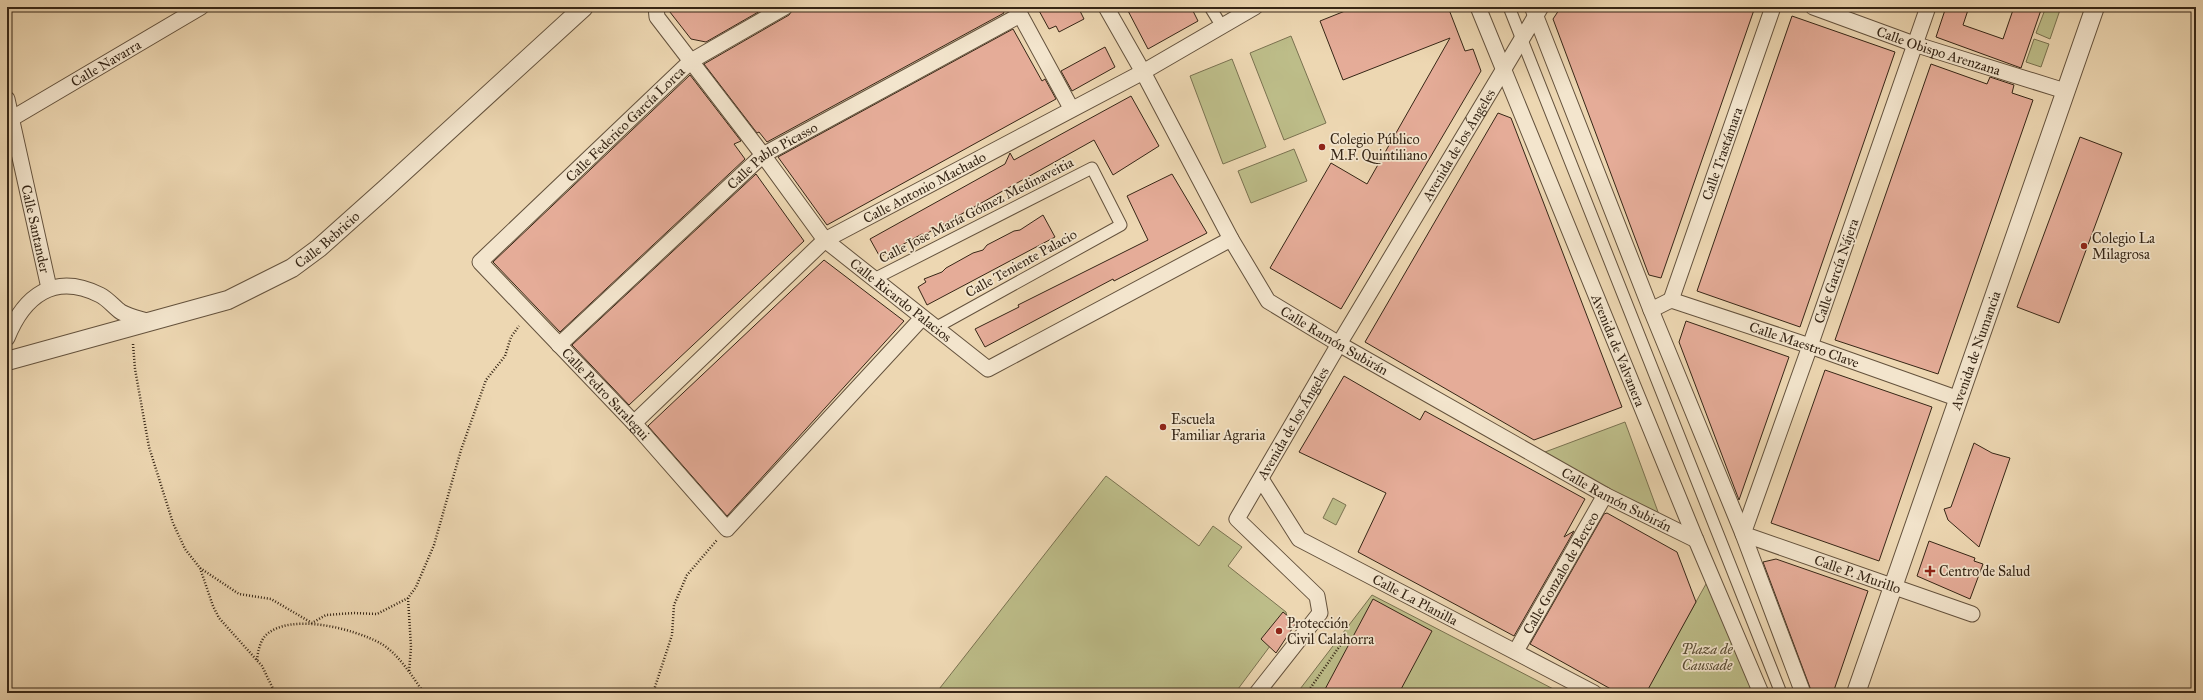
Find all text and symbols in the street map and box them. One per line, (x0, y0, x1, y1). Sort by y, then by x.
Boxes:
street label: Calle Obispo Arenzana (1874, 23, 2003, 79)
street label: Calle Navarra (68, 36, 144, 91)
street label: Calle Federico García Lorca (562, 63, 688, 186)
street label: Avenida de los Ángeles (1418, 86, 1499, 205)
street label: Calle Trastámara (1698, 105, 1746, 202)
street label: Calle Pablo Picasso (724, 119, 821, 193)
place label: Colegio Público M.F. Quintiliano (1330, 131, 1427, 164)
marker: Colegio Público M.F. Quintiliano (1317, 142, 1327, 152)
street label: Calle Antonio Machado (860, 148, 989, 227)
street label: Calle Jose María Gómez Medinaveitia (876, 154, 1077, 268)
street label: Calle Santander (17, 183, 54, 275)
street label: Calle Bebricio (292, 208, 363, 272)
street label: Calle García Nájera (1811, 216, 1862, 326)
street label: Calle Teniente Palacio (963, 226, 1080, 301)
place label: Colegio La Milagrosa (2092, 230, 2155, 263)
marker: Colegio La Milagrosa (2079, 241, 2089, 251)
street label: Calle Ricardo Palacios (846, 255, 955, 346)
street label: Avenida de Numancia (1947, 289, 2004, 413)
street label: Avenida de Valvanera (1587, 291, 1649, 409)
street label: Calle Ramón Subirán (1277, 303, 1391, 379)
street label: Calle Maestro Clave (1747, 319, 1862, 372)
street label: Calle Pedro Saralegui (558, 345, 653, 444)
street label: Avenida de los Ángeles (1253, 364, 1333, 484)
place label: Escuela Familiar Agraria (1171, 411, 1265, 444)
marker: Escuela Familiar Agraria (1158, 422, 1168, 432)
street label: Calle Ramón Subirán (1558, 464, 1675, 536)
street label: Calle Gonzalo de Berceo (1519, 509, 1603, 637)
street label: Calle P. Murillo (1812, 552, 1903, 598)
place label: Centro de Salud (1939, 563, 2030, 580)
marker: Centro de Salud (1924, 565, 1936, 577)
street label: Calle La Planilla (1369, 571, 1460, 629)
place label: Protección Civil Calahorra (1287, 615, 1374, 648)
marker: Protección Civil Calahorra (1274, 626, 1284, 636)
park label: Plaza de Caussade (1681, 641, 1734, 674)

